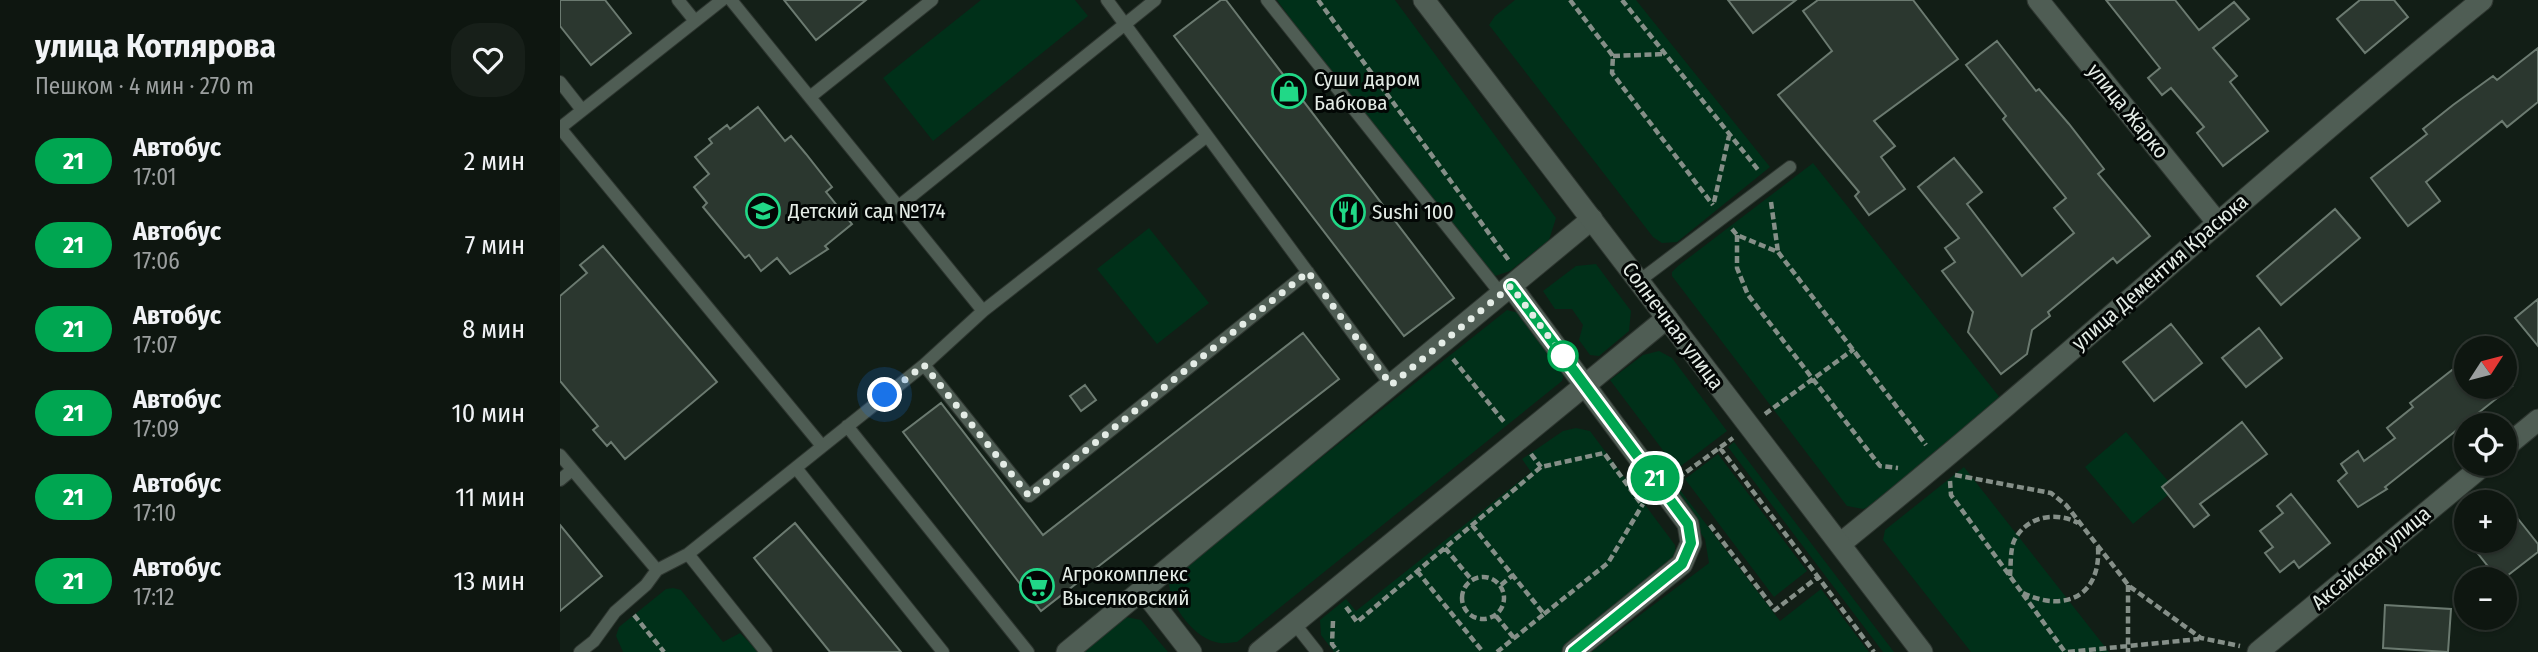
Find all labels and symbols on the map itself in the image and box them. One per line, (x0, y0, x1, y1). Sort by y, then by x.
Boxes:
street label: улица Жарко (2082, 58, 2174, 164)
place label: Суши даром Бабкова (1314, 66, 1420, 116)
shop icon: Суши даром Бабкова (1270, 72, 1308, 110)
street label: улица Дементия Красюка (2066, 188, 2254, 356)
school or university icon: Детский сад №174 (744, 192, 782, 230)
restaurant icon: Sushi 100 (1329, 193, 1367, 231)
place label: Детский сад №174 (787, 198, 946, 224)
place label: Sushi 100 (1372, 199, 1454, 225)
street label: Солнечная улица (1616, 257, 1730, 395)
north arrow (2454, 336, 2516, 399)
unlabelled marker (1548, 341, 1578, 371)
your location (867, 377, 902, 412)
line badge: 21 (1624, 455, 1686, 501)
street label: Аксайская улица (2306, 501, 2436, 615)
place label: Агрокомплекс Выселковский (1062, 561, 1190, 611)
supermarket icon: Агрокомплекс Выселковский (1018, 567, 1056, 605)

